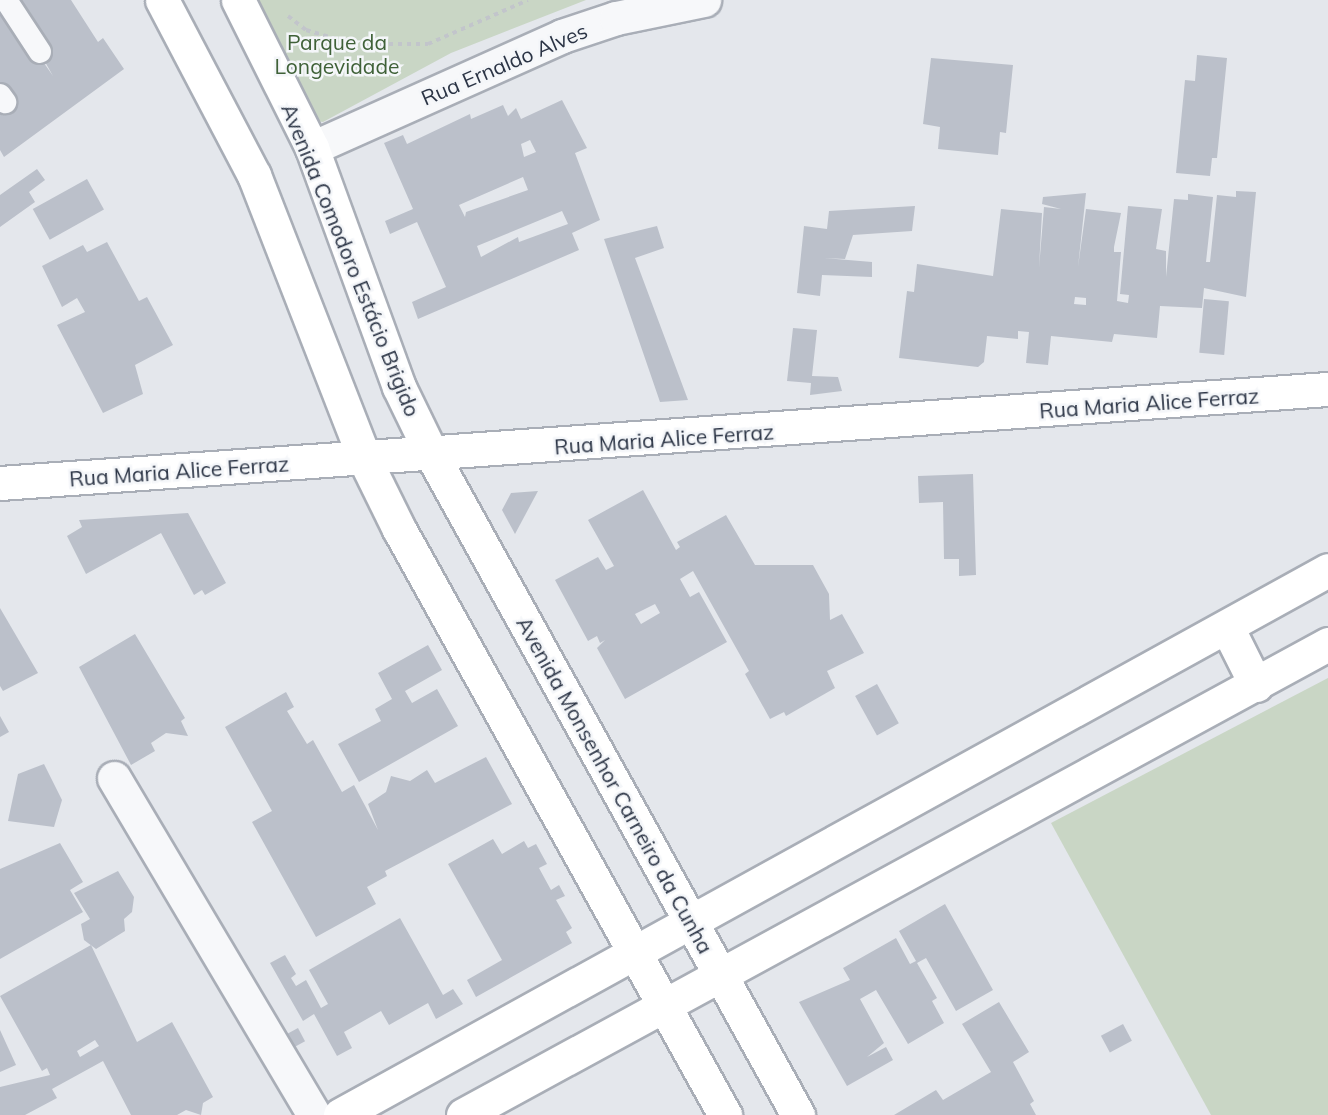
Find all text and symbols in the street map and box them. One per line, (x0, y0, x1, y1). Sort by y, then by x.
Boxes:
street label: Rua Ernaldo Alves (417, 18, 591, 110)
park label: Parque da Longevidade (275, 29, 399, 79)
street label: Avenida Comodoro Estácio Brigido (277, 100, 425, 420)
street label: Rua Maria Alice Ferraz (1038, 383, 1260, 423)
street label: Rua Maria Alice Ferraz (553, 419, 775, 459)
street label: Rua Maria Alice Ferraz (68, 451, 290, 491)
street label: Avenida Monsenhor Carneiro da Cunha (512, 612, 718, 958)

